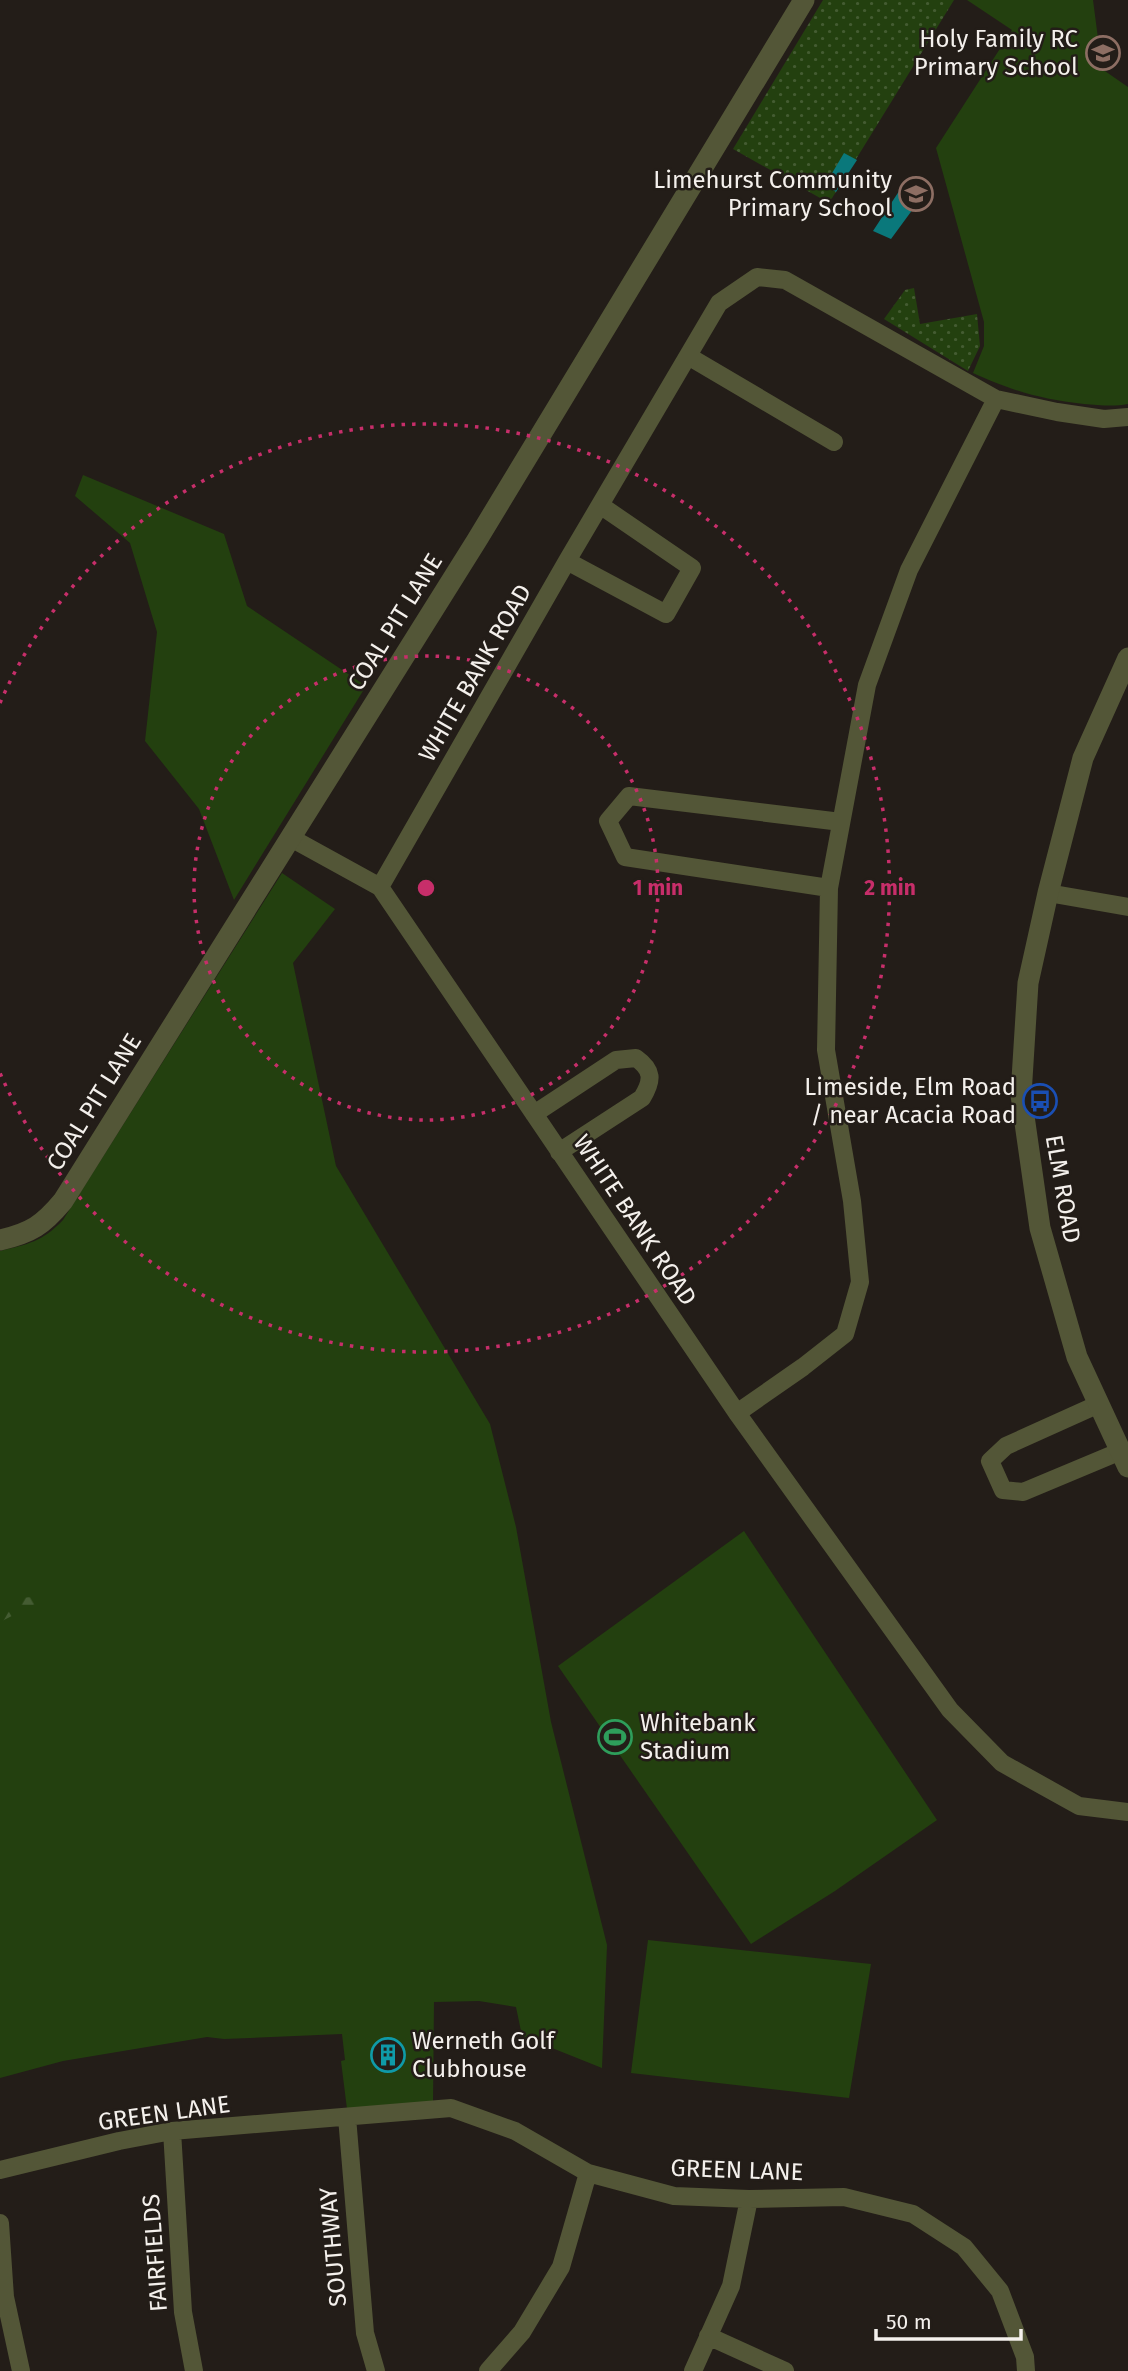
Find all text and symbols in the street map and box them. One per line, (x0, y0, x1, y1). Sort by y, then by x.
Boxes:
place label: Holy Family RC Primary School (914, 25, 1078, 81)
school or university icon: Holy Family RC Primary School (1084, 34, 1122, 72)
place label: Limehurst Community Primary School (653, 166, 892, 222)
school or university icon: Limehurst Community Primary School (897, 175, 935, 213)
street label: COAL PIT LANE (342, 548, 448, 696)
street label: WHITE BANK ROAD (413, 579, 537, 767)
text: 1 min (633, 875, 683, 901)
text: 2 min (864, 875, 916, 901)
centre of rings (414, 876, 438, 900)
street label: COAL PIT LANE (41, 1028, 147, 1176)
place label: Limeside, Elm Road / near Acacia Road (804, 1073, 1016, 1129)
bus stop icon: Limeside, Elm Road / near Acacia Road (1021, 1082, 1059, 1120)
street label: WHITE BANK ROAD (568, 1129, 702, 1311)
street label: ELM ROAD (1040, 1133, 1086, 1245)
place label: Whitebank Stadium (640, 1709, 756, 1765)
sports icon: Whitebank Stadium (596, 1718, 634, 1756)
place label: Werneth Golf Clubhouse (412, 2027, 556, 2083)
building icon: Werneth Golf Clubhouse (369, 2036, 407, 2074)
street label: GREEN LANE (96, 2090, 232, 2136)
street label: GREEN LANE (670, 2154, 804, 2186)
street label: SOUTHWAY (314, 2185, 352, 2308)
street label: FAIRFIELDS (137, 2193, 173, 2313)
scale bar (876, 2298, 1021, 2342)
text: 50 m (886, 2309, 932, 2335)

